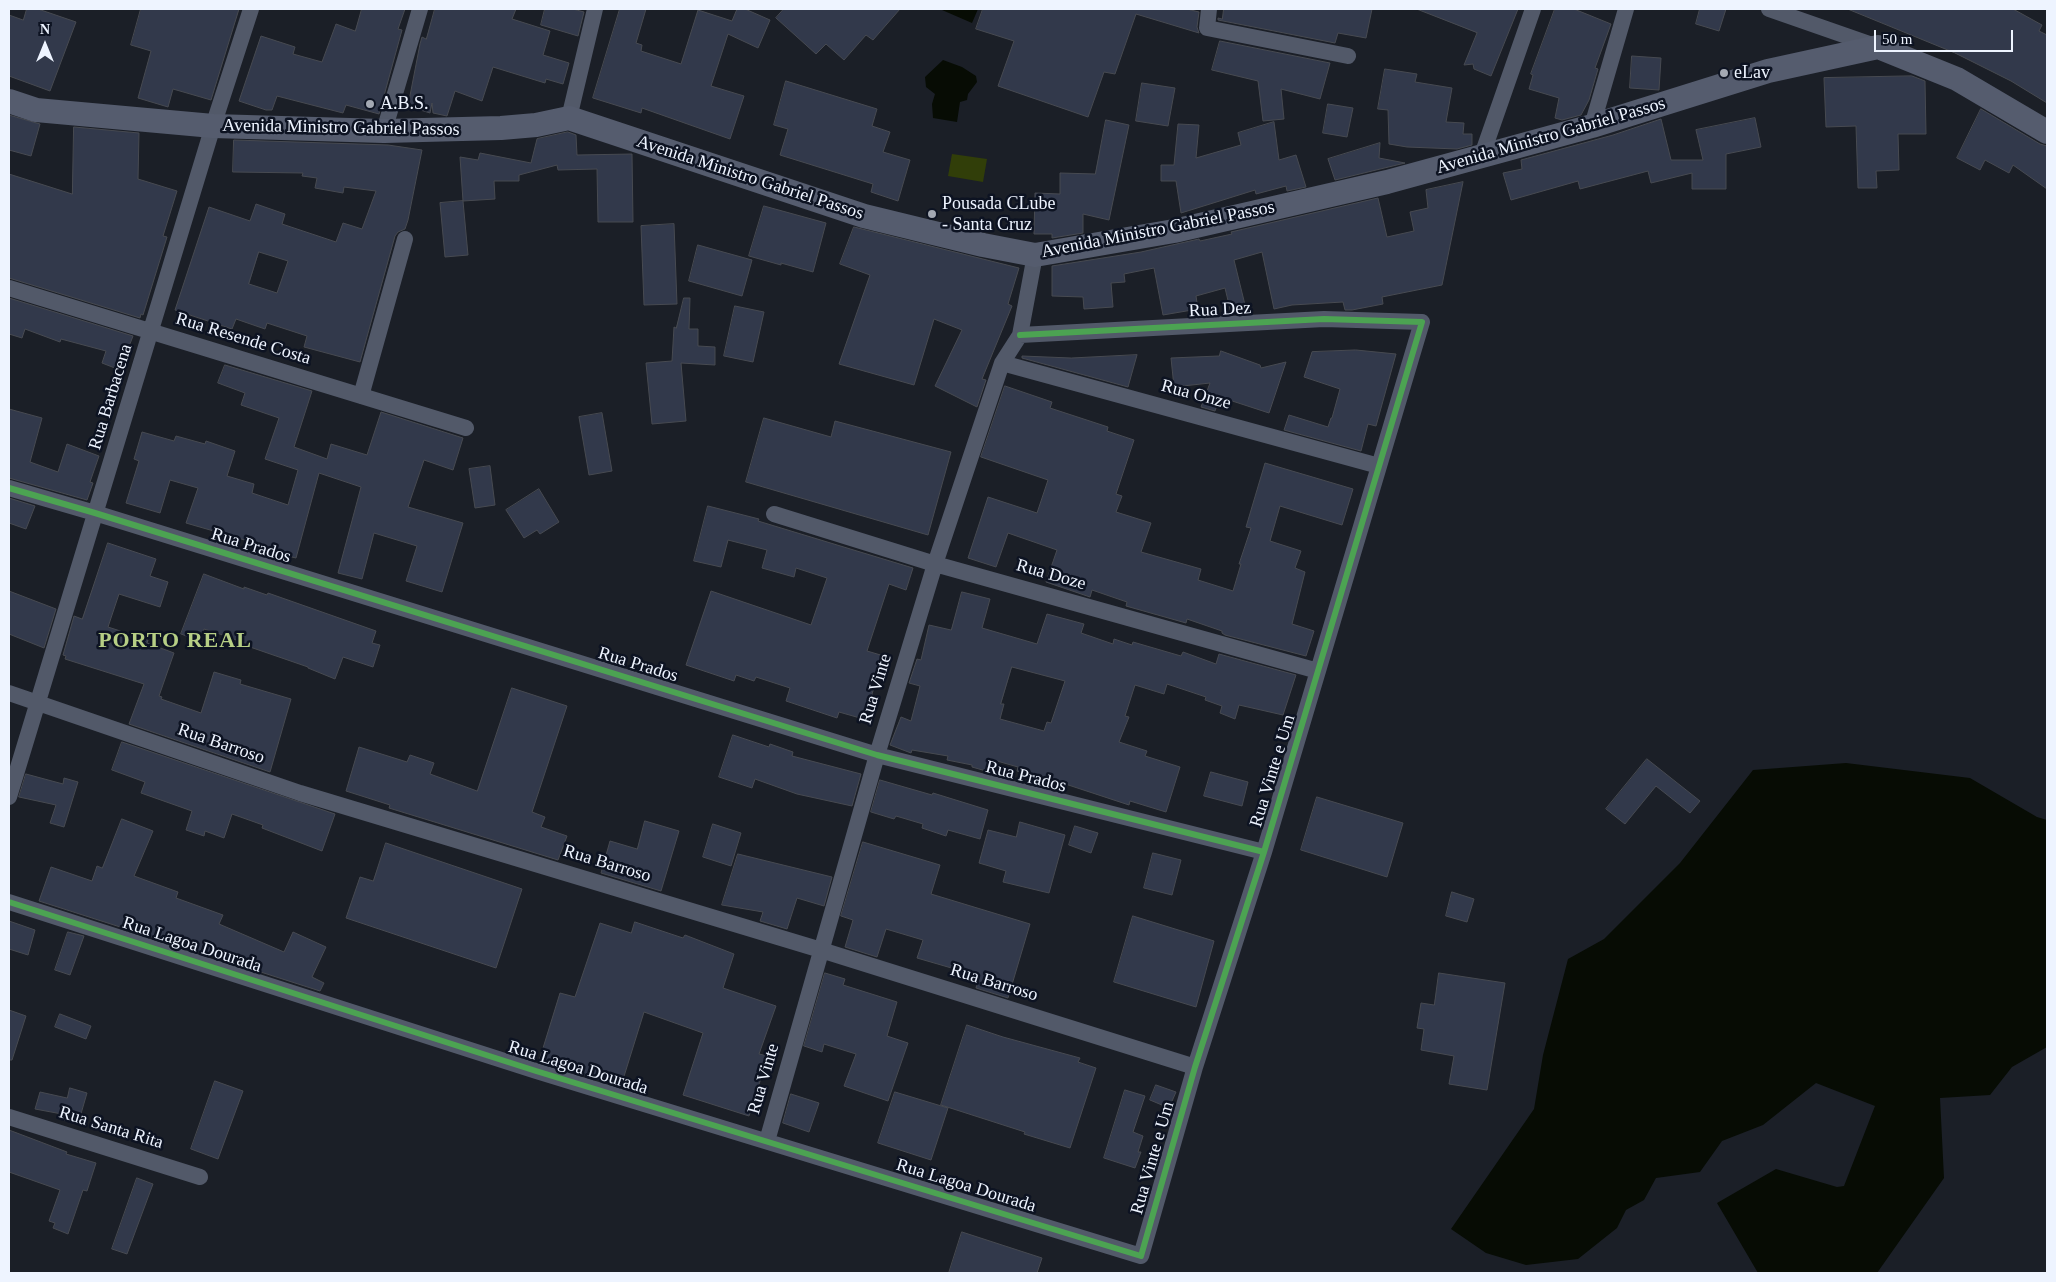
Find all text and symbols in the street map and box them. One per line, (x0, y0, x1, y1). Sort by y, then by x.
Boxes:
north arrow (20, 20, 70, 70)
scale bar (1876, 20, 2015, 52)
text: N (40, 22, 50, 37)
text: 50 m (1882, 31, 1912, 47)
place label: eLav (1734, 62, 1770, 84)
marker: eLav (1718, 67, 1730, 79)
place label: A.B.S. (380, 93, 429, 115)
street label: Avenida Ministro Gabriel Passos (1434, 93, 1668, 179)
marker: A.B.S. (364, 98, 376, 110)
street label: Avenida Ministro Gabriel Passos (222, 115, 460, 141)
street label: Avenida Ministro Gabriel Passos (634, 131, 866, 225)
place label: Pousada CLube - Santa Cruz (942, 193, 1055, 235)
street label: Avenida Ministro Gabriel Passos (1040, 197, 1276, 263)
marker: Pousada CLube - Santa Cruz (926, 208, 938, 220)
street label: Rua Dez (1188, 298, 1252, 322)
street label: Rua Resende Costa (173, 308, 313, 370)
street label: Rua Barbacena (85, 342, 137, 452)
street label: Rua Onze (1159, 375, 1233, 415)
street label: Rua Prados (208, 524, 294, 568)
street label: Rua Doze (1014, 555, 1088, 595)
district label: PORTO REAL (97, 628, 253, 654)
street label: Rua Prados (595, 643, 681, 687)
street label: Rua Vinte (855, 651, 897, 727)
street label: Rua Vinte e Um (1246, 712, 1300, 830)
street label: Rua Barroso (175, 719, 267, 769)
street label: Rua Prados (983, 757, 1069, 797)
street label: Rua Barroso (561, 840, 653, 888)
street label: Rua Lagoa Dourada (120, 912, 264, 978)
street label: Rua Barroso (948, 959, 1040, 1007)
street label: Rua Lagoa Dourada (506, 1036, 650, 1100)
street label: Rua Vinte (744, 1041, 784, 1117)
street label: Rua Vinte e Um (1127, 1099, 1179, 1217)
street label: Rua Santa Rita (56, 1102, 166, 1154)
street label: Rua Lagoa Dourada (894, 1154, 1038, 1218)

